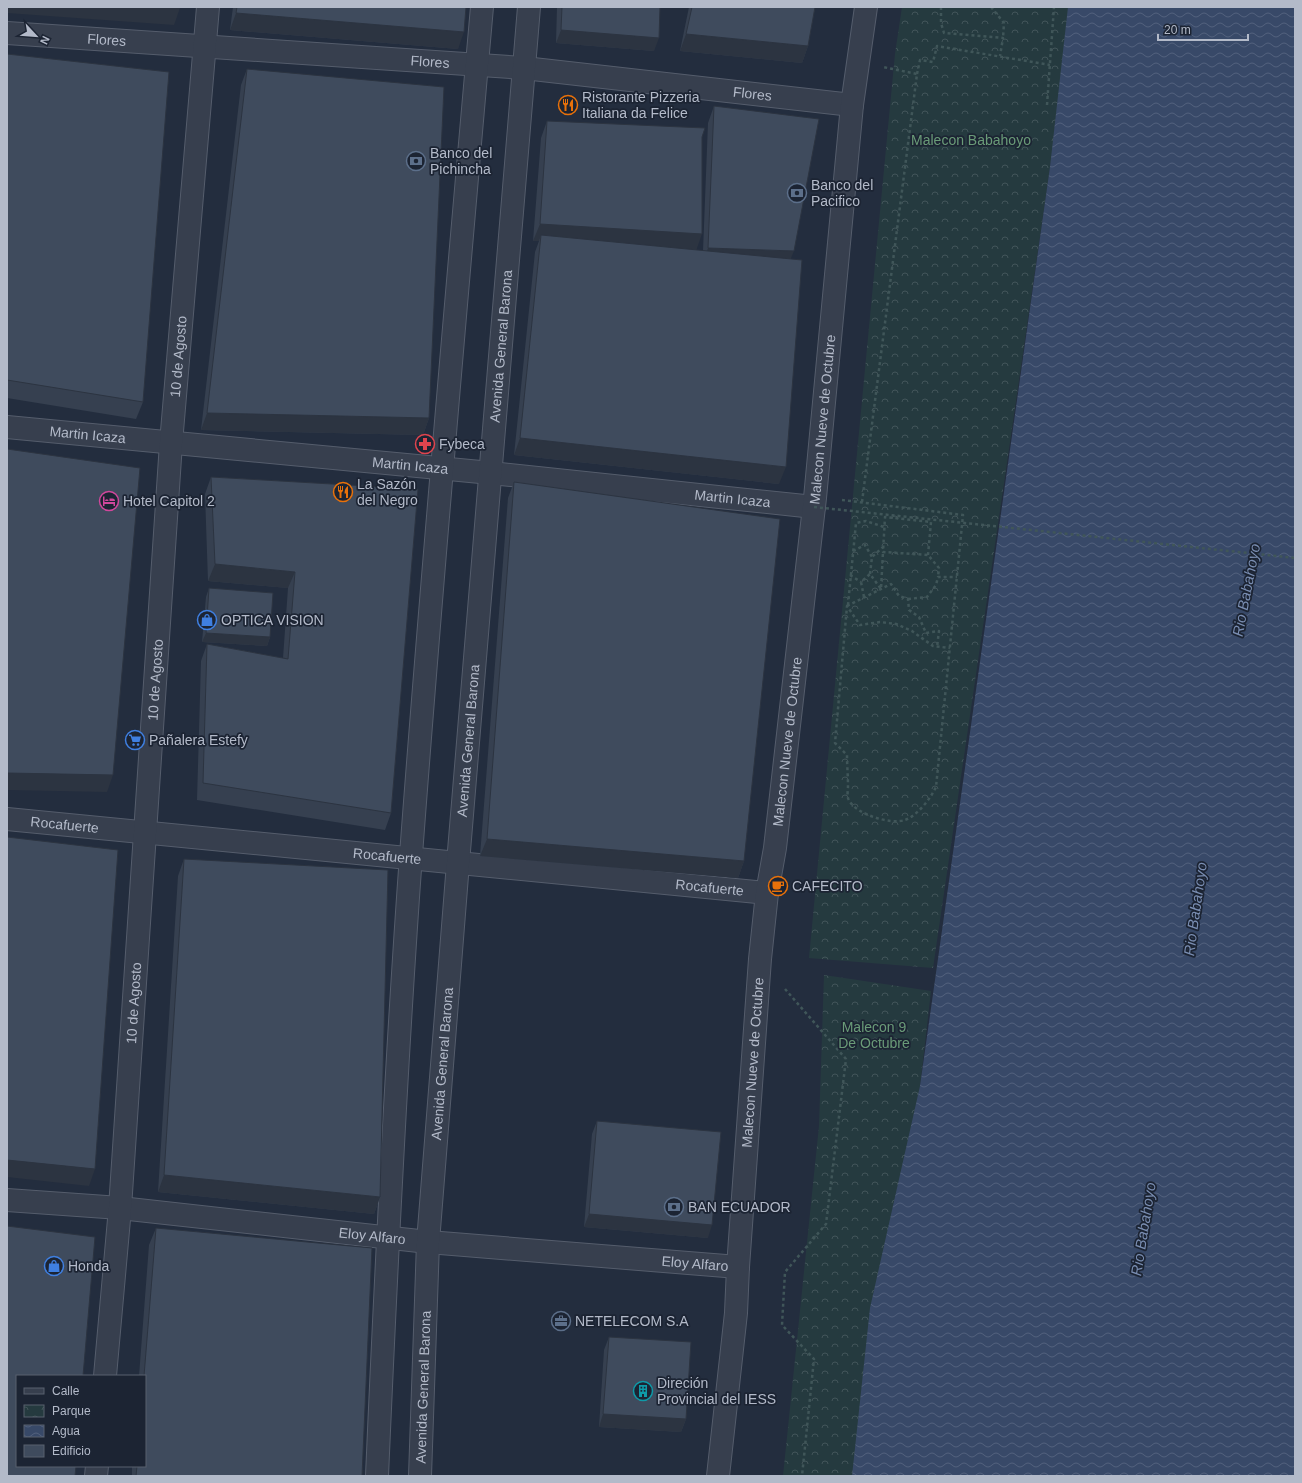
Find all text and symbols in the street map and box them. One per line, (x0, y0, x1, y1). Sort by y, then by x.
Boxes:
north arrow (16, 16, 56, 56)
scale bar (1158, 16, 1248, 42)
text: 20 m (1164, 23, 1191, 37)
street label: Flores (87, 30, 127, 49)
text: N (38, 34, 52, 47)
street label: Flores (410, 52, 450, 71)
street label: Flores (732, 84, 773, 104)
place label: Ristorante Pizzeria Italiana da Felice (582, 89, 700, 121)
restaurant icon: Ristorante Pizzeria Italiana da Felice (557, 94, 579, 116)
park label: Malecon Babahoyo (911, 132, 1031, 148)
place label: Banco del Pichincha (430, 145, 492, 177)
bank icon: Banco del Pichincha (405, 150, 427, 172)
place label: Banco del Pacifico (811, 177, 873, 209)
bank icon: Banco del Pacifico (786, 182, 808, 204)
street label: Avenida General Barona (487, 269, 515, 423)
street label: 10 de Agosto (167, 315, 190, 398)
street label: Malecon Nueve de Octubre (806, 334, 838, 505)
street label: Martin Icaza (49, 423, 127, 446)
pharmacy icon: Fybeca (414, 433, 436, 455)
place label: Fybeca (439, 436, 485, 452)
street label: Martin Icaza (371, 454, 449, 477)
place label: La Sazón del Negro (357, 476, 418, 508)
restaurant icon: La Sazón del Negro (332, 481, 354, 503)
street label: Martin Icaza (694, 486, 771, 510)
hotel icon: Hotel Capitol 2 (98, 490, 120, 512)
place label: Hotel Capitol 2 (123, 493, 215, 509)
water label: Rio Babahoyo (1229, 542, 1263, 638)
shop icon: OPTICA VISION (196, 609, 218, 631)
place label: OPTICA VISION (221, 612, 324, 628)
street label: 10 de Agosto (145, 638, 166, 721)
street label: Malecon Nueve de Octubre (770, 656, 805, 827)
street label: Avenida General Barona (454, 664, 482, 818)
supermarket icon: Pañalera Estefy (124, 729, 146, 751)
place label: Pañalera Estefy (149, 732, 248, 748)
street label: Rocafuerte (30, 813, 100, 836)
street label: Rocafuerte (352, 845, 422, 867)
water label: Rio Babahoyo (1180, 861, 1210, 957)
cafe icon: CAFECITO (767, 875, 789, 897)
street label: Rocafuerte (675, 876, 745, 899)
place label: CAFECITO (792, 878, 863, 894)
street label: 10 de Agosto (123, 962, 144, 1044)
street label: Malecon Nueve de Octubre (739, 977, 767, 1148)
street label: Avenida General Barona (428, 986, 456, 1141)
park label: Malecon 9 De Octubre (838, 1019, 910, 1051)
water label: Rio Babahoyo (1127, 1181, 1159, 1277)
bank icon: BAN ECUADOR (663, 1196, 685, 1218)
place label: BAN ECUADOR (688, 1199, 791, 1215)
street label: Eloy Alfaro (338, 1224, 407, 1247)
street label: Eloy Alfaro (661, 1253, 729, 1274)
shop icon: Honda (43, 1255, 65, 1277)
place label: Honda (68, 1258, 109, 1274)
street label: Avenida General Barona (412, 1310, 434, 1464)
office icon: NETELECOM S.A (550, 1310, 572, 1332)
place label: NETELECOM S.A (575, 1313, 689, 1329)
legend (16, 1375, 146, 1467)
place label: Direción Provincial del IESS (657, 1375, 776, 1407)
building icon: Direción Provincial del IESS (632, 1380, 654, 1402)
text: Calle (52, 1384, 80, 1398)
text: Parque (52, 1404, 91, 1418)
text: Agua (52, 1424, 80, 1438)
text: Edificio (52, 1444, 91, 1458)

